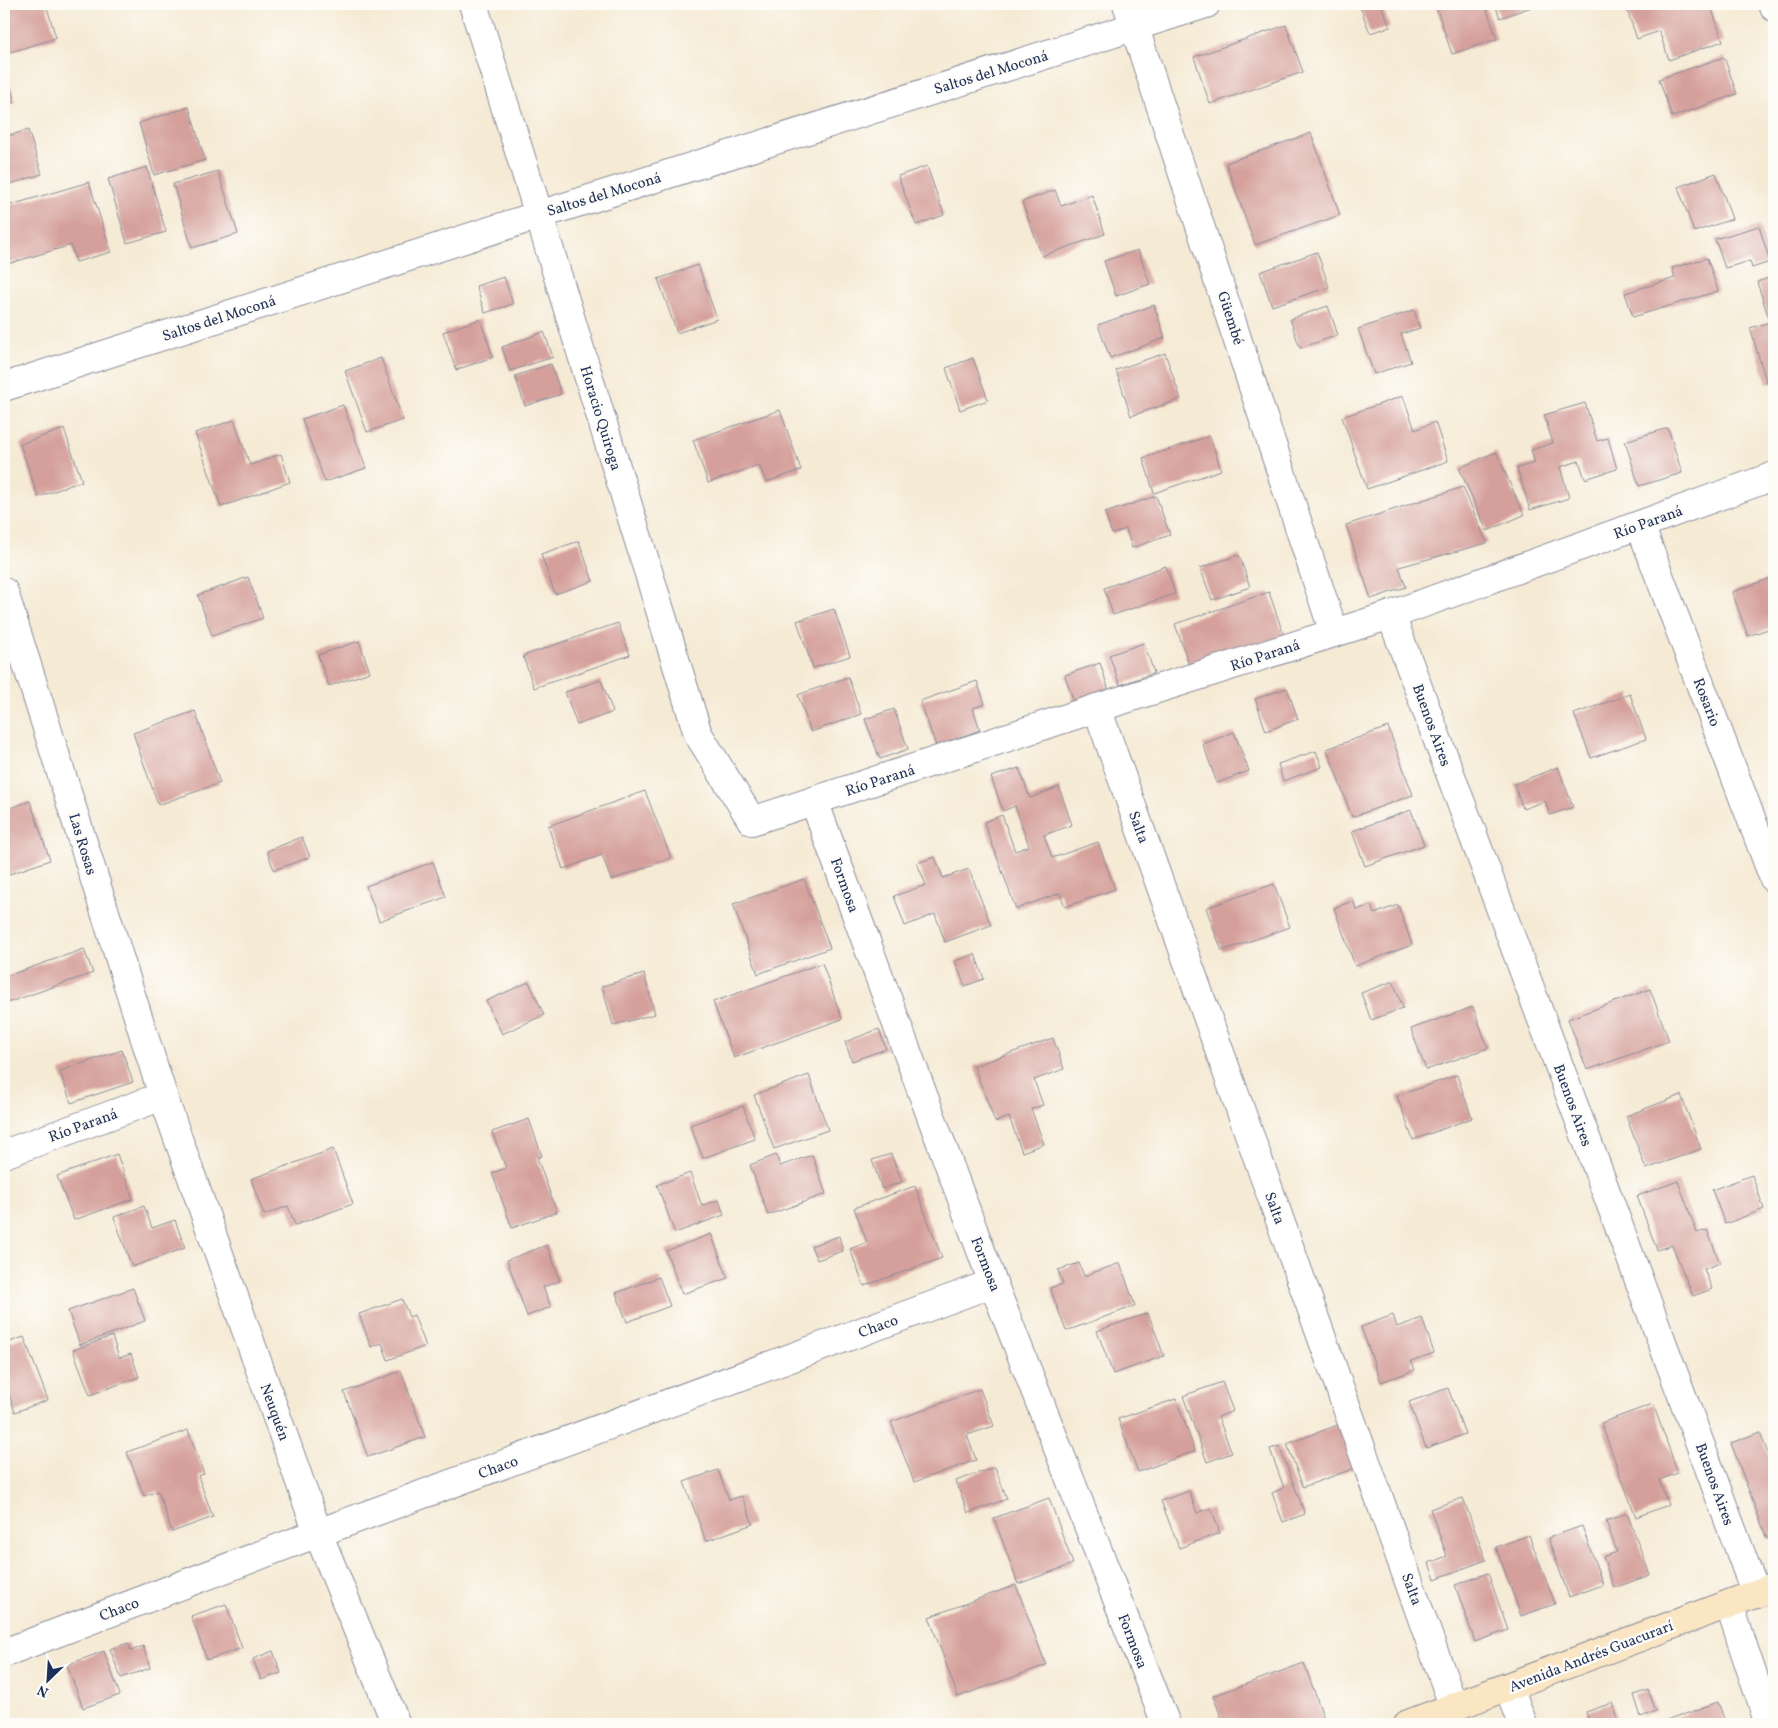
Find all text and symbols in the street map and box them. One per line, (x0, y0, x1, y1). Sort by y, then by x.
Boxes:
street label: Saltos del Moconá (932, 46, 1051, 101)
street label: Saltos del Moconá (545, 168, 664, 223)
street label: Güembé (1211, 289, 1248, 348)
street label: Saltos del Moconá (160, 291, 279, 348)
street label: Horacio Quiroga (574, 363, 625, 473)
street label: Río Paraná (1611, 501, 1686, 546)
street label: Río Paraná (1228, 635, 1303, 678)
street label: Rosario (1687, 675, 1724, 730)
street label: Buenos Aires (1406, 681, 1455, 770)
street label: Río Paraná (843, 760, 918, 803)
street label: Salta (1122, 808, 1153, 847)
street label: Las Rosas (62, 811, 101, 878)
street label: Formosa (824, 855, 863, 916)
street label: Buenos Aires (1547, 1061, 1596, 1150)
street label: Río Paraná (46, 1104, 121, 1149)
street label: Salta (1258, 1189, 1289, 1228)
street label: Formosa (965, 1234, 1005, 1295)
street label: Chaco (856, 1311, 901, 1344)
street label: Neuquén (254, 1381, 294, 1444)
street label: Buenos Aires (1689, 1440, 1738, 1529)
street label: Chaco (476, 1452, 521, 1485)
street label: Salta (1395, 1570, 1426, 1609)
street label: Chaco (97, 1593, 142, 1628)
street label: Formosa (1112, 1611, 1152, 1672)
street label: Avenida Andrés Guacurarí (1506, 1616, 1677, 1698)
north arrow (22, 1656, 72, 1706)
text: N (35, 1680, 52, 1701)

